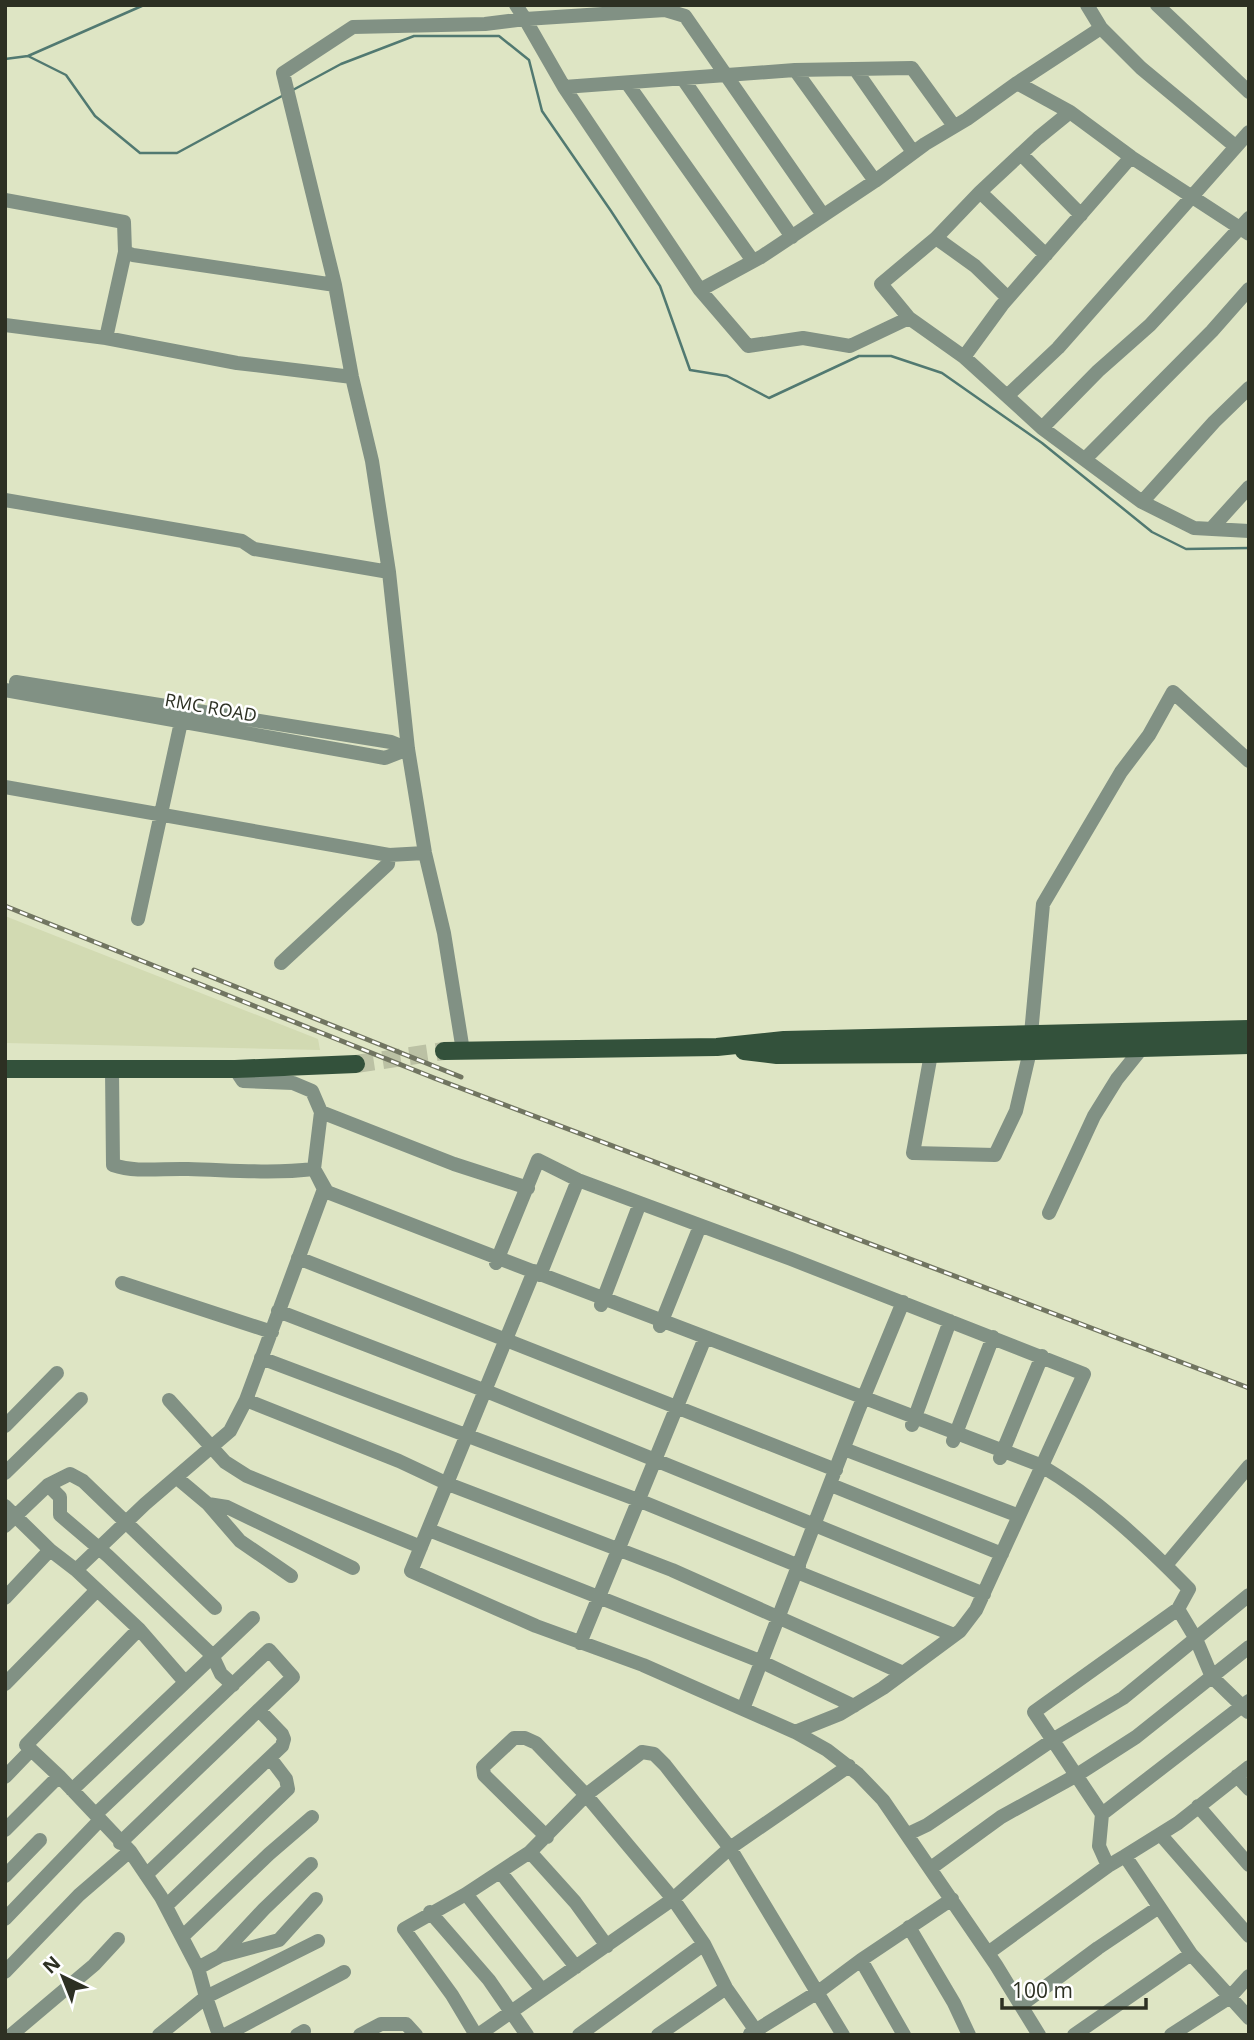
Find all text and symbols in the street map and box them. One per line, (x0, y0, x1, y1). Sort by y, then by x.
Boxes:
street label: RMC ROAD (163, 687, 259, 727)
north arrow (28, 1942, 98, 2012)
text: N (37, 1950, 66, 1979)
scale bar (1002, 1966, 1146, 2010)
text: 100 m (1012, 1976, 1073, 2004)

